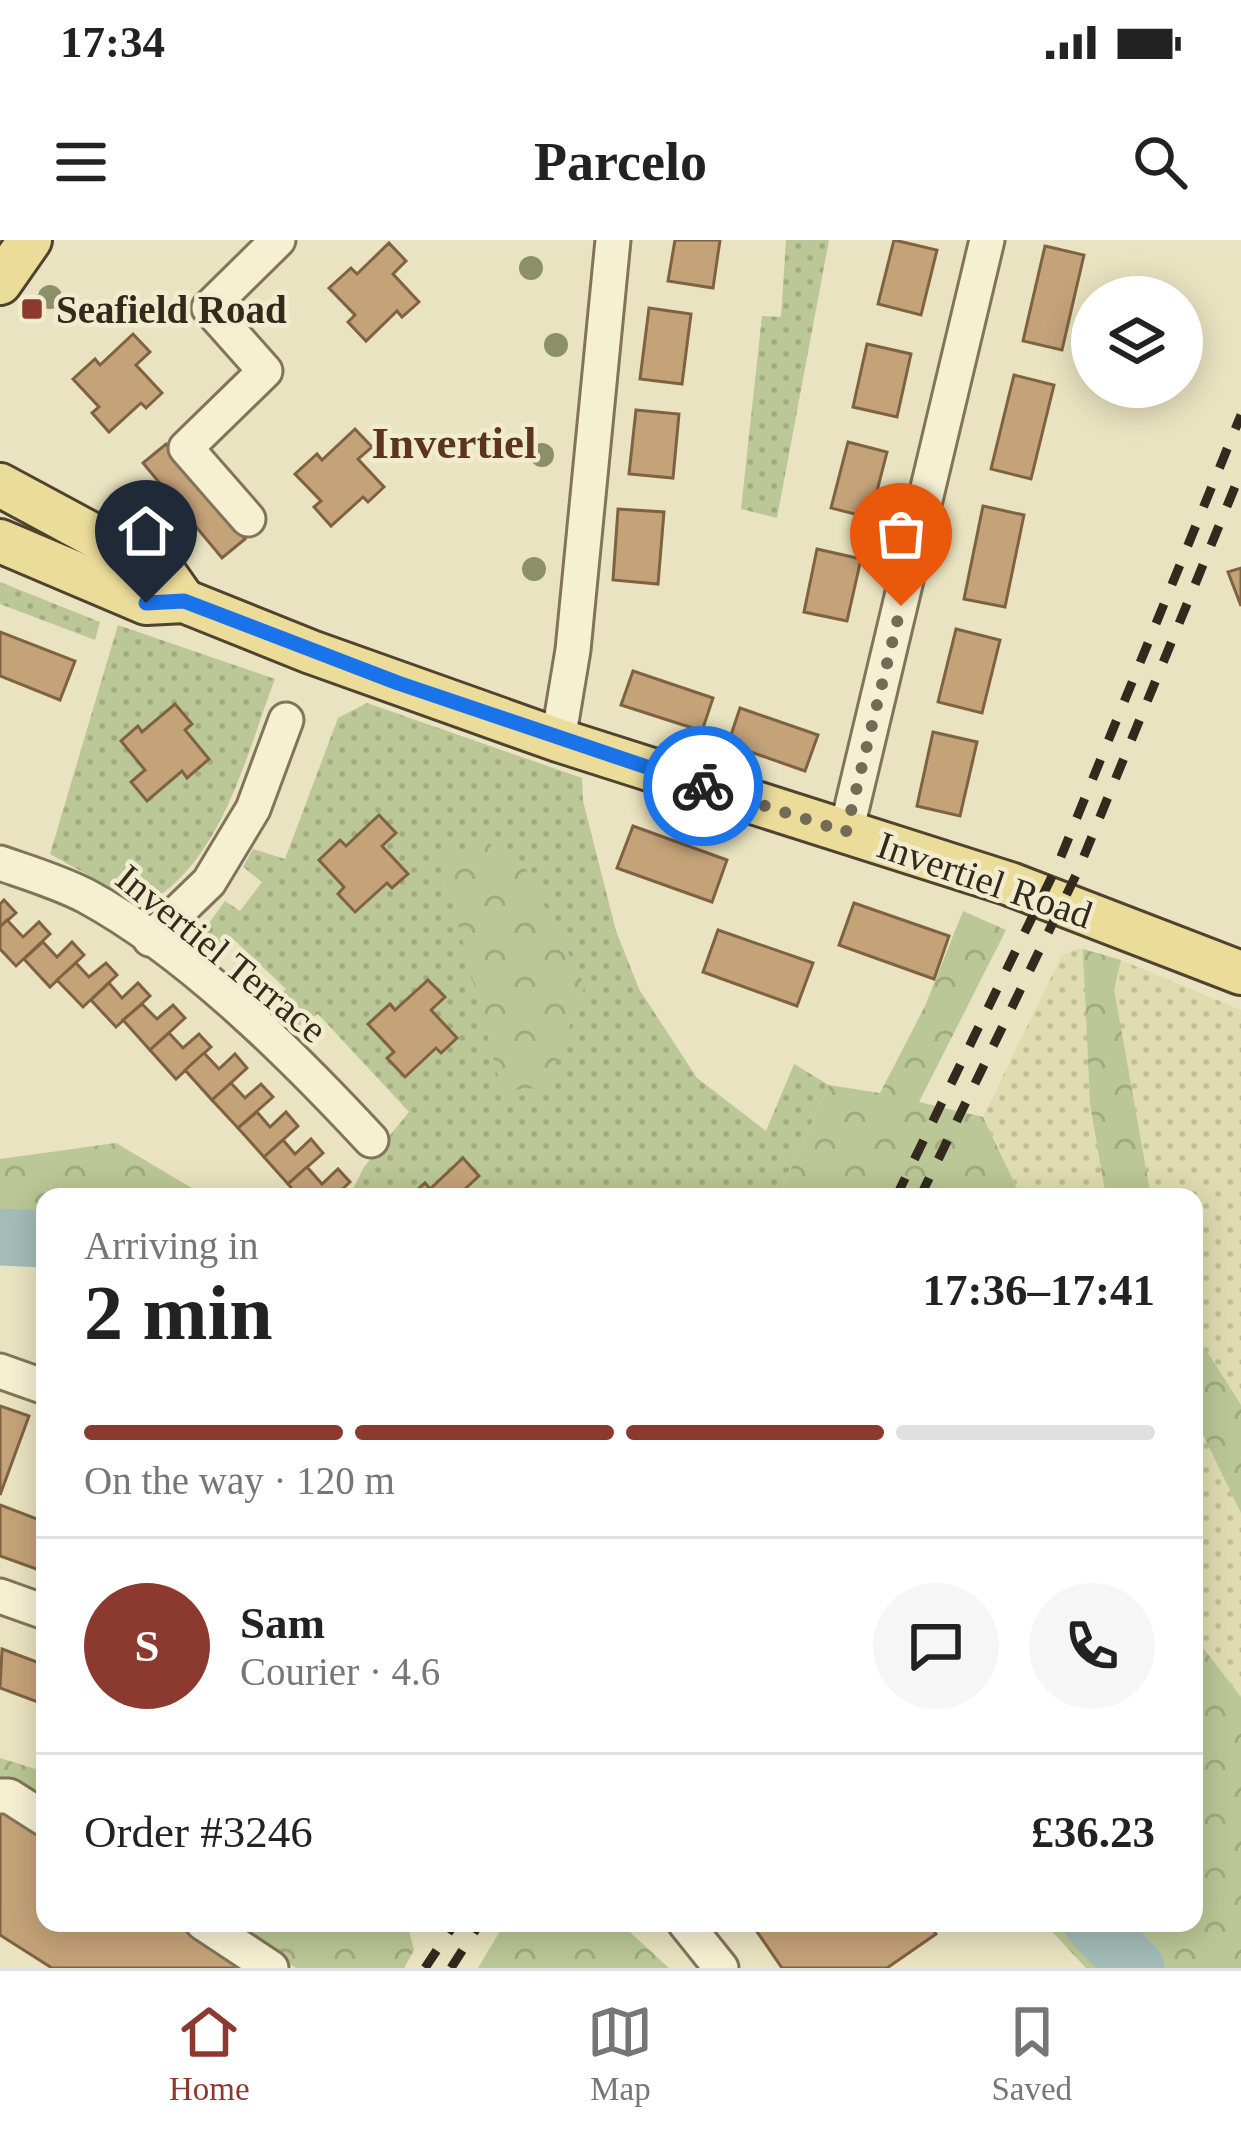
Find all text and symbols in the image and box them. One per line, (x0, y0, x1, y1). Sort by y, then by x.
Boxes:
text: 17:34 (60, 17, 165, 67)
icon: menu (48, 129, 114, 195)
icon: search (1127, 129, 1193, 195)
text: Parcelo (534, 132, 707, 192)
map controls (1071, 276, 1203, 408)
button: layers (1071, 276, 1203, 408)
place label: Seafield Road (56, 288, 287, 331)
marker: Seafield Road (19, 296, 45, 322)
district label: Invertiel (372, 418, 536, 468)
pin (95, 480, 197, 603)
pin (850, 483, 952, 606)
icon: home (113, 498, 179, 564)
icon: bag (868, 501, 934, 567)
courier (643, 726, 763, 846)
icon: bike (670, 753, 736, 819)
street label: Invertiel Road (872, 823, 1098, 936)
street label: Invertiel Terrace (108, 856, 335, 1051)
text: Arriving in (84, 1224, 258, 1267)
text: 17:36–17:41 (923, 1265, 1155, 1315)
text: 2 min (84, 1269, 273, 1356)
text: On the way · 120 m (84, 1459, 395, 1502)
button: chat (873, 1583, 999, 1709)
button: phone (1029, 1583, 1155, 1709)
text: Sam (240, 1598, 325, 1648)
text: S (134, 1621, 160, 1671)
text: Courier · 4.6 (240, 1650, 440, 1693)
text: Order #3246 (84, 1807, 313, 1857)
text: £36.23 (1031, 1807, 1155, 1857)
tab: Home (169, 1999, 250, 2108)
tab: Map (587, 1999, 653, 2108)
tab: Saved (991, 1999, 1072, 2108)

